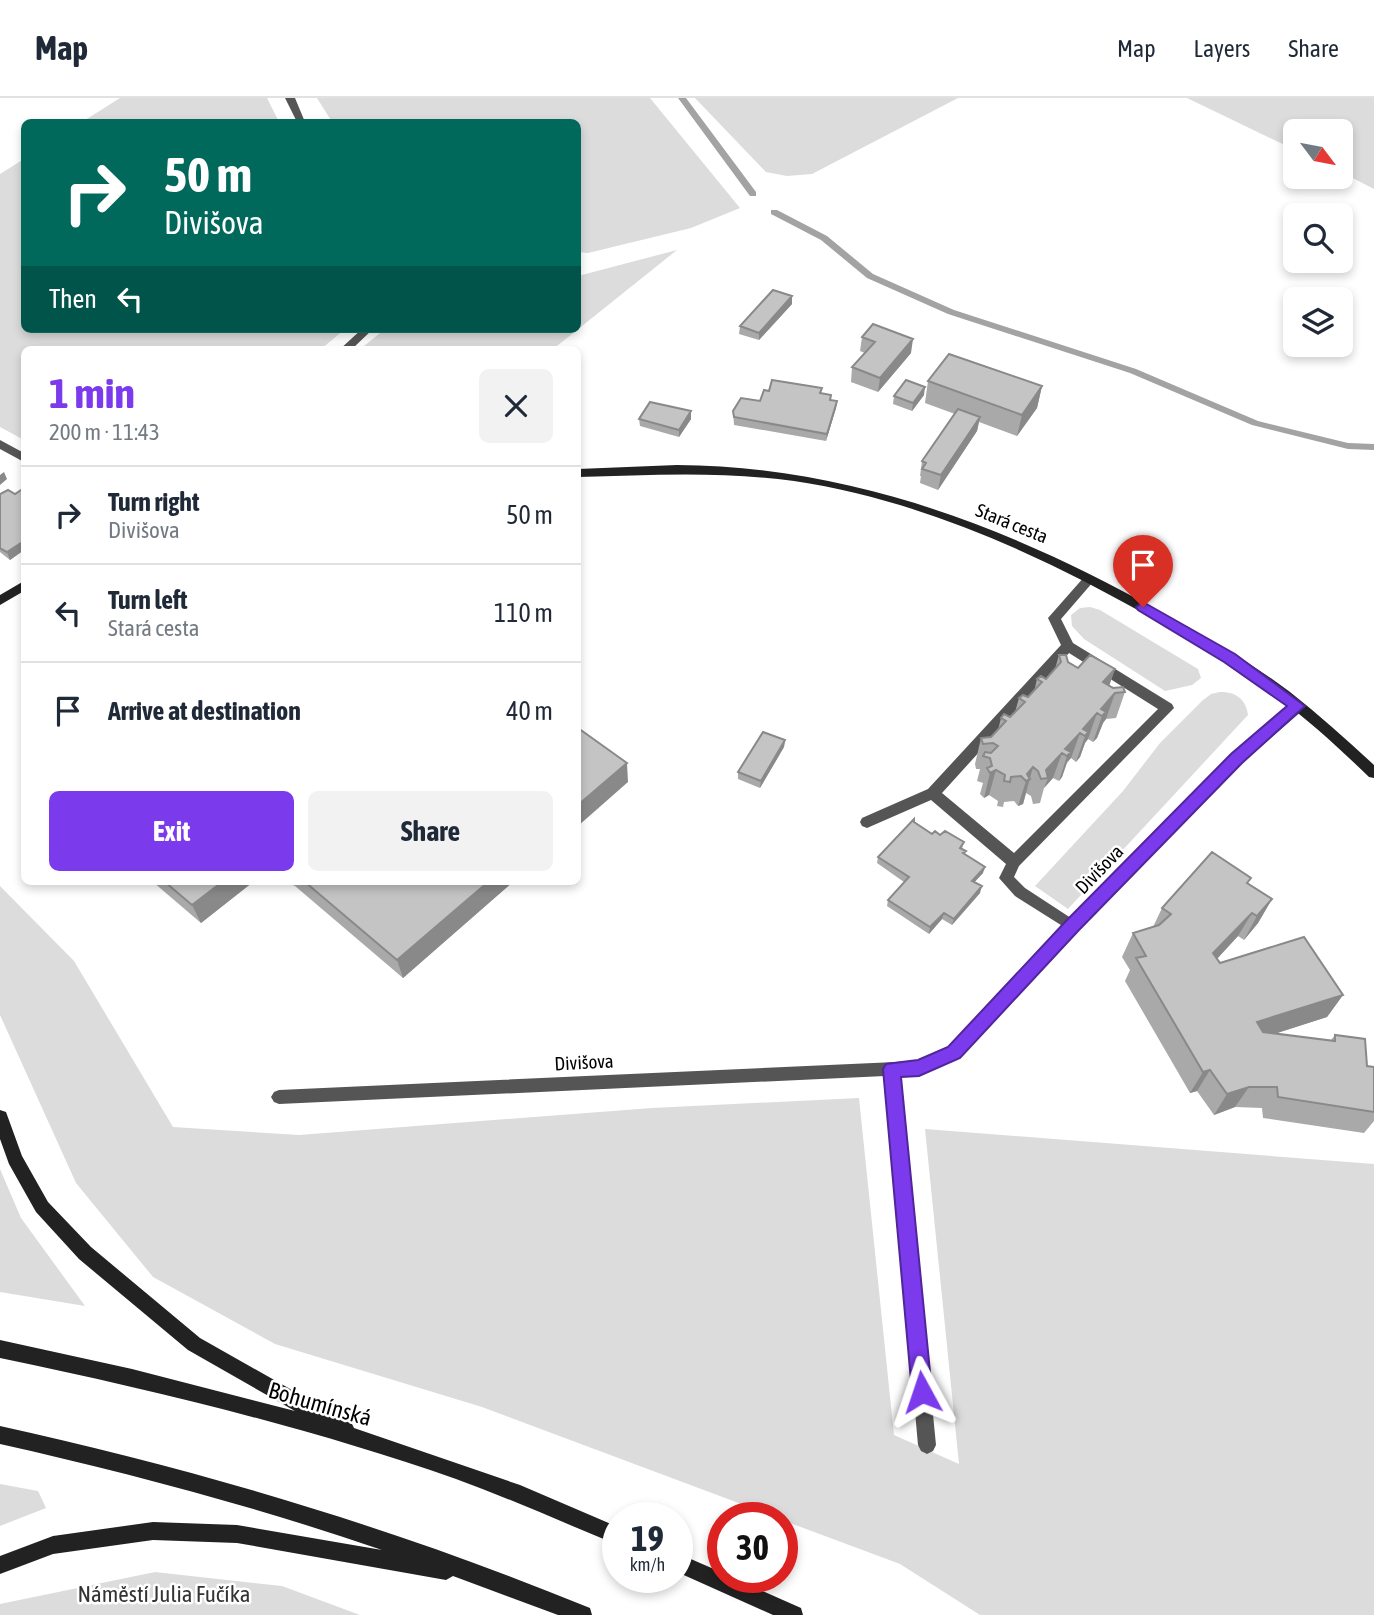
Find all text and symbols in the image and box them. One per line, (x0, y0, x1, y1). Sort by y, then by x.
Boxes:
text: Map (35, 29, 88, 67)
text: Map (1117, 35, 1156, 62)
text: Layers (1194, 35, 1250, 62)
text: Share (1288, 35, 1339, 62)
north arrow (1283, 119, 1353, 189)
map controls (1283, 119, 1353, 357)
text: 50 m (164, 146, 252, 202)
icon: right (49, 147, 140, 238)
button: search (1283, 203, 1353, 273)
text: Divišova (164, 204, 264, 241)
icon: left (111, 280, 149, 318)
text: Then (49, 284, 97, 314)
button: layers (1283, 287, 1353, 357)
text: 1 min (49, 369, 135, 417)
button: close (479, 369, 553, 443)
text: 200 m · 11:43 (49, 419, 160, 445)
text: Turn right (108, 487, 199, 517)
icon: right (49, 496, 87, 534)
street label: Stará cesta (973, 499, 1051, 547)
text: 50 m (506, 500, 553, 530)
text: Divišova (108, 517, 180, 543)
pin (1113, 535, 1173, 607)
icon: arrive (1124, 546, 1162, 584)
text: Turn left (108, 585, 188, 615)
icon: left (49, 594, 87, 632)
text: 110 m (494, 598, 553, 628)
text: Stará cesta (108, 615, 200, 641)
icon: arrive (49, 692, 87, 730)
text: Arrive at destination (108, 696, 301, 726)
text: 40 m (506, 696, 553, 726)
button: Exit (49, 791, 294, 871)
button: Share (308, 791, 553, 871)
street label: Divišova (1071, 840, 1127, 898)
street label: Divišova (554, 1049, 614, 1075)
position arrow (885, 1355, 959, 1429)
street label: Bohumínská (266, 1377, 374, 1431)
speed limit sign: 30 (707, 1502, 798, 1593)
text: 19 (631, 1518, 664, 1558)
text: km/h (630, 1554, 665, 1575)
park label: Náměstí Julia Fučíka (78, 1581, 250, 1607)

